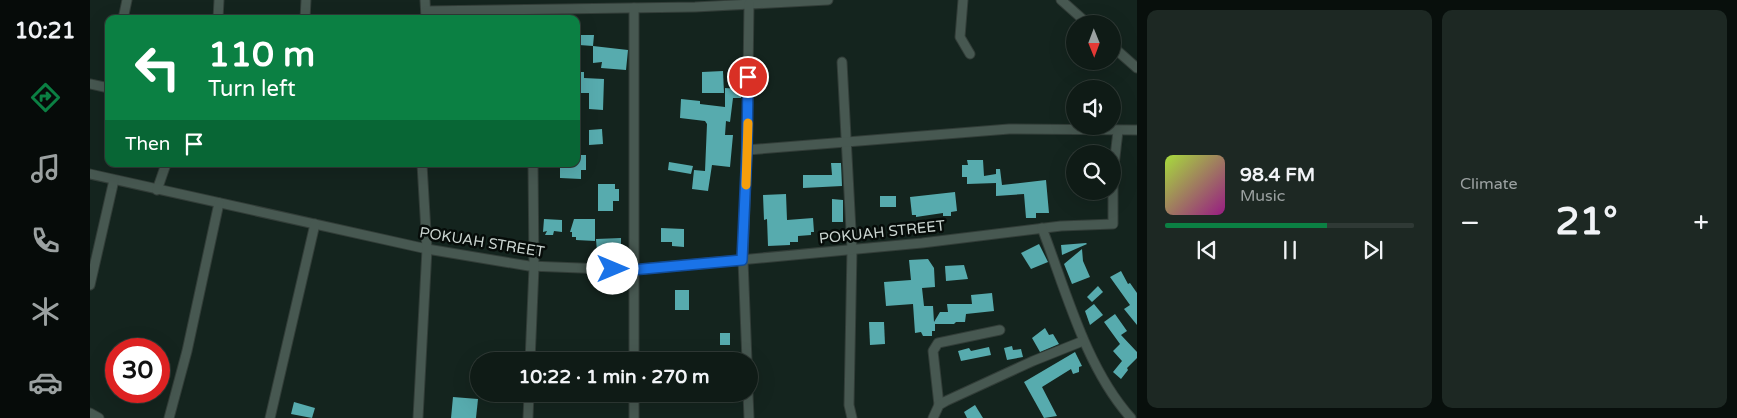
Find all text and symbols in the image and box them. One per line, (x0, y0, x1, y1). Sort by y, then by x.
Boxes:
north arrow (1066, 15, 1121, 70)
map controls (1066, 15, 1121, 200)
text: 10:21 (15, 18, 75, 44)
text: 110 m (208, 34, 315, 76)
icon: left (125, 35, 190, 100)
pin (727, 56, 769, 98)
icon: arrive (734, 63, 762, 91)
text: Turn left (208, 76, 296, 102)
icon: directions (28, 80, 63, 115)
button: sound (1066, 80, 1121, 135)
icon: arrive (180, 130, 208, 158)
text: Then (125, 133, 170, 155)
button: search (1066, 145, 1121, 200)
icon: music (28, 151, 63, 186)
text: 98.4 FM (1240, 164, 1315, 186)
text: Climate (1460, 174, 1518, 194)
text: Music (1240, 186, 1285, 206)
text: 21° (1556, 199, 1618, 245)
text: − (1460, 206, 1480, 240)
text: + (1693, 206, 1709, 240)
street label: POKUAH STREET (818, 216, 946, 248)
icon: phone (28, 223, 63, 258)
street label: POKUAH STREET (418, 223, 546, 261)
icon: previous (1193, 236, 1221, 264)
icon: pause (1276, 236, 1304, 264)
icon: next (1359, 236, 1387, 264)
position arrow (586, 242, 638, 294)
icon: climate (28, 294, 63, 329)
speed limit sign: 30 (105, 338, 170, 403)
icon: car (28, 365, 63, 400)
text: 10:22 · 1 min · 270 m (518, 366, 710, 388)

